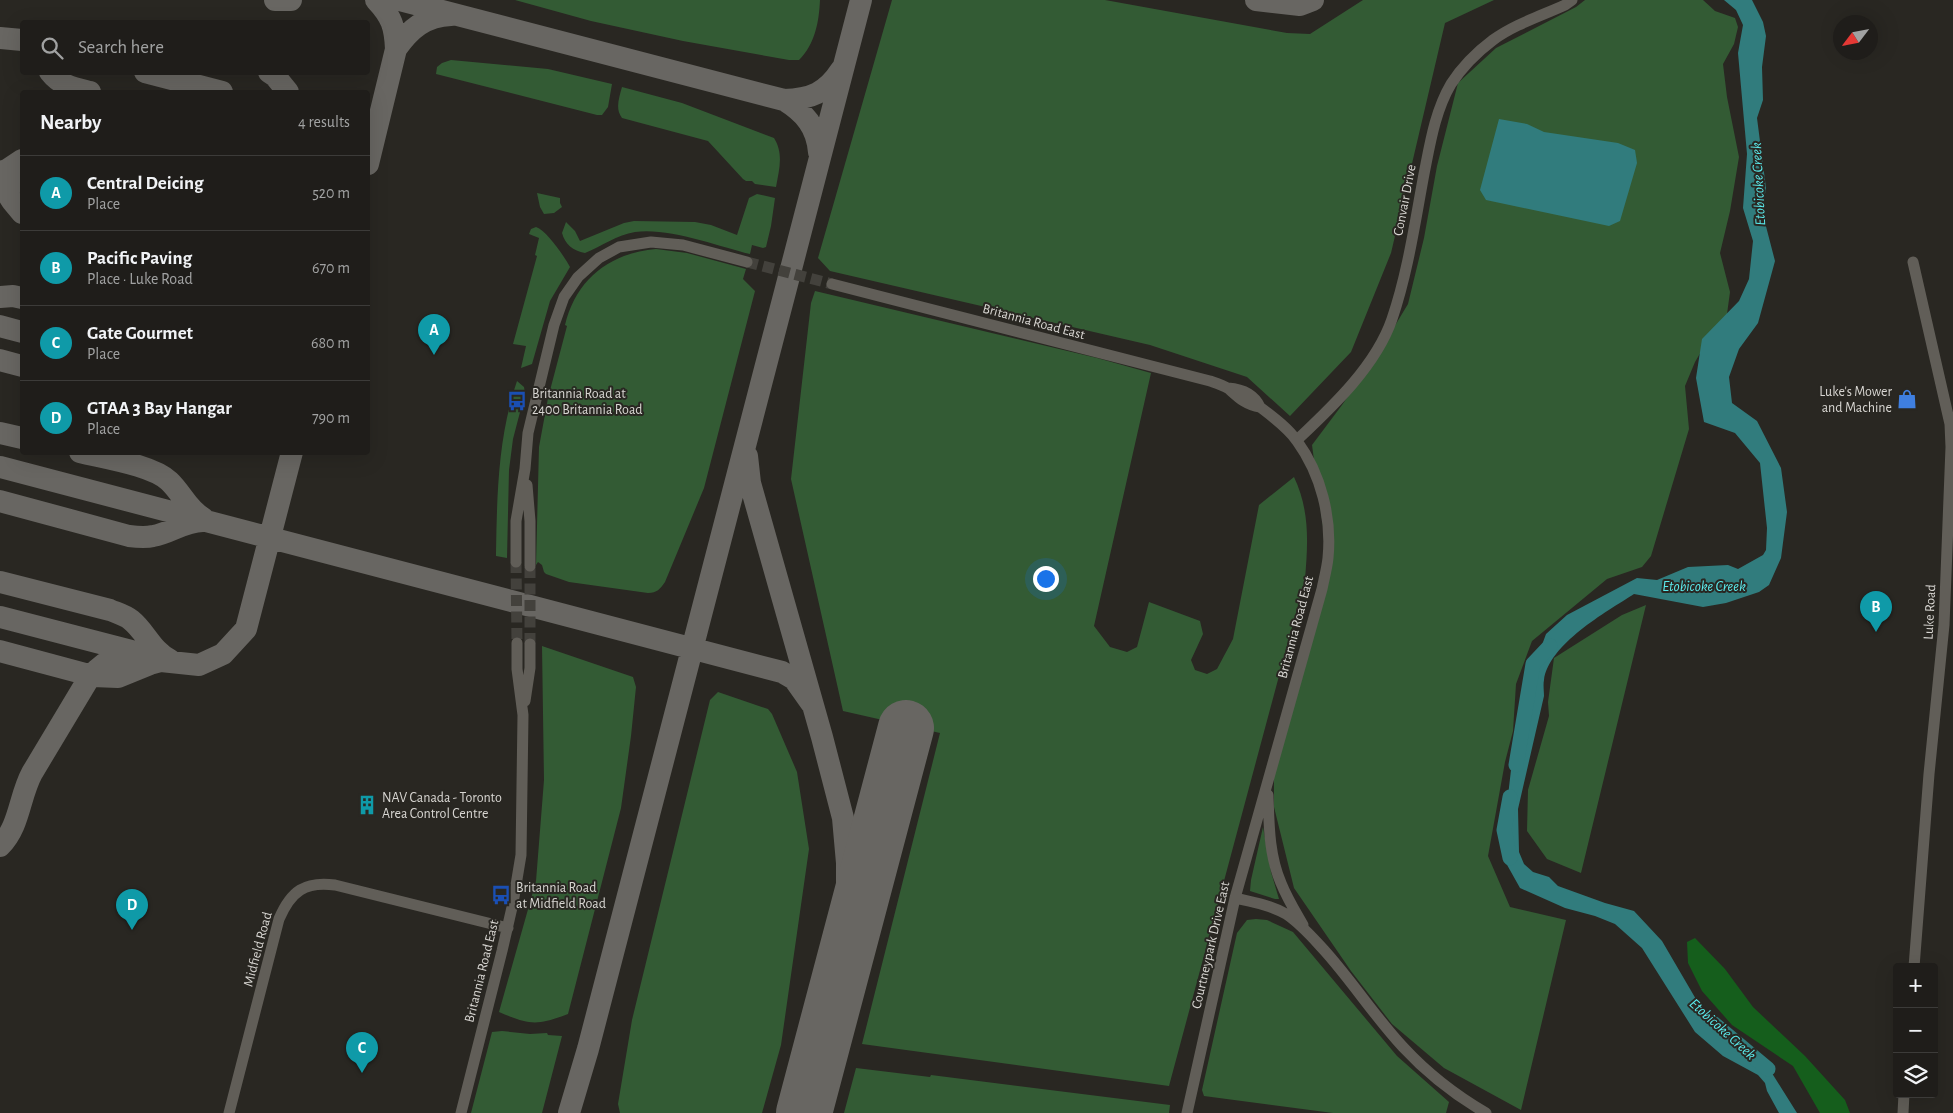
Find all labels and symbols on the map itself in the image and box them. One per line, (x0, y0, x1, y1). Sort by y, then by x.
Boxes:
north arrow (1833, 15, 1878, 60)
water label: Etobicoke Creek (1749, 142, 1768, 226)
street label: Convair Drive (1391, 163, 1419, 237)
street label: Britannia Road East (981, 302, 1087, 342)
pin: A (418, 314, 450, 355)
place label: Luke's Mower and Machine (1819, 385, 1892, 415)
place label: Britannia Road at 2400 Britannia Road (532, 387, 643, 417)
shop icon: Luke's Mower and Machine (1896, 388, 1918, 410)
bus stop icon: Britannia Road at 2400 Britannia Road (506, 390, 528, 412)
your location (1033, 566, 1059, 592)
street label: Britannia Road East (1276, 574, 1316, 680)
water label: Etobicoke Creek (1662, 579, 1746, 594)
street label: Luke Road (1922, 584, 1938, 640)
pin: B (1860, 591, 1892, 632)
place label: NAV Canada - Toronto Area Control Centre (382, 791, 502, 821)
building icon: NAV Canada - Toronto Area Control Centre (356, 794, 378, 816)
street label: Courtneypark Drive East (1190, 880, 1233, 1010)
place label: Britannia Road at Midfield Road (516, 881, 606, 911)
bus stop icon: Britannia Road at Midfield Road (490, 884, 512, 906)
pin: D (116, 889, 148, 930)
street label: Midfield Road (241, 910, 275, 988)
street label: Britannia Road East (462, 918, 502, 1024)
water label: Etobicoke Creek (1687, 996, 1759, 1063)
pin: C (346, 1032, 378, 1073)

